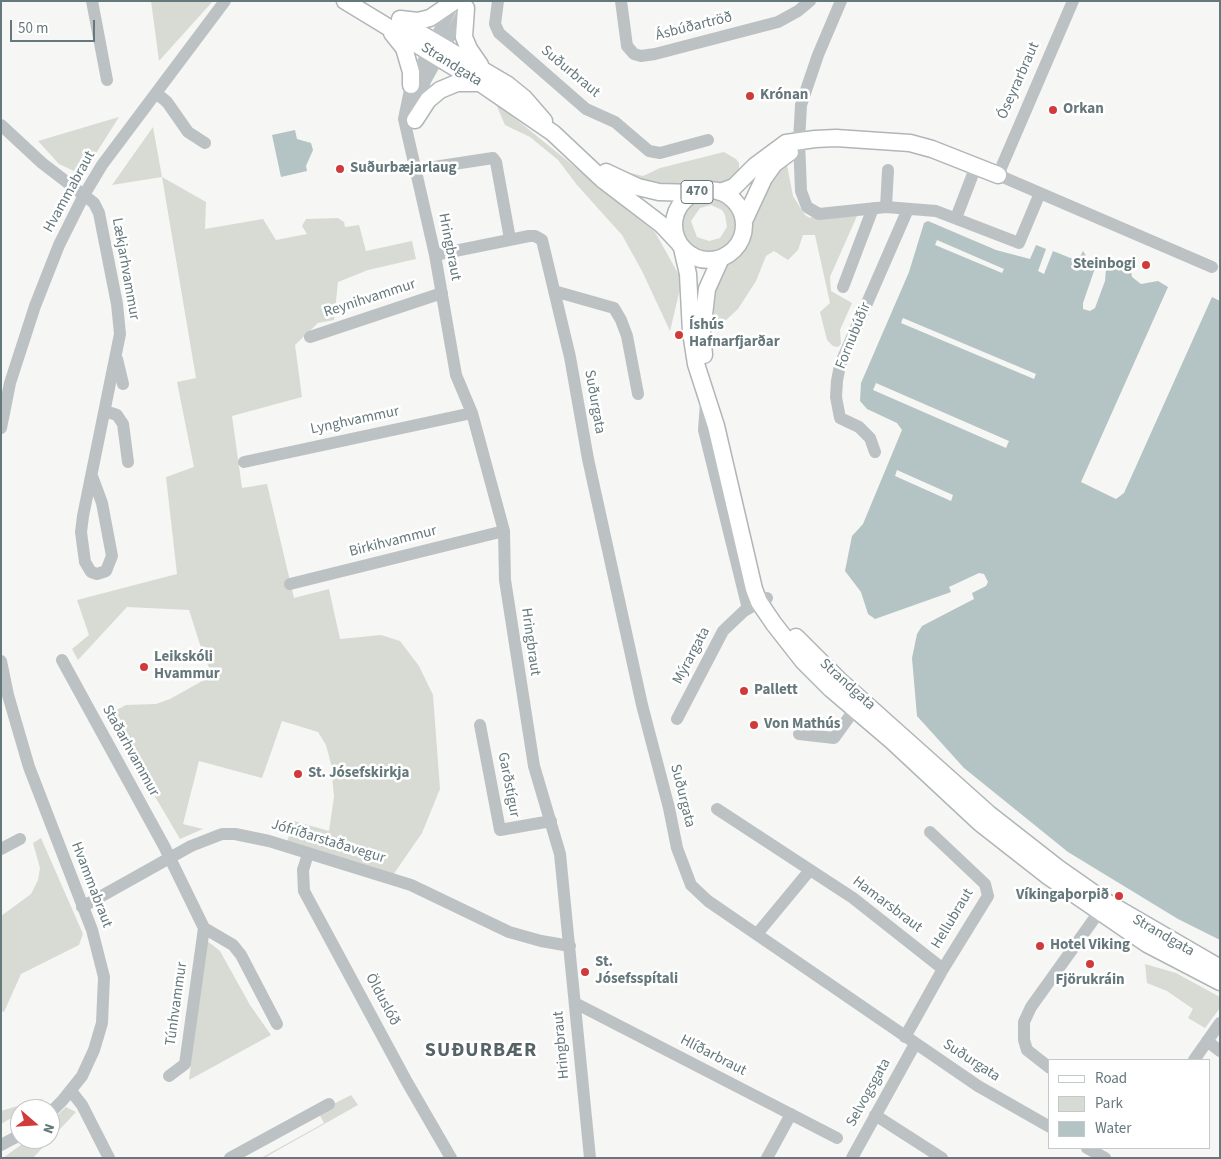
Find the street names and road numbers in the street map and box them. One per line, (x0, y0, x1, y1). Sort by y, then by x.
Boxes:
street label: Ásbúðartröð (654, 9, 734, 45)
street label: Strandgata (417, 39, 485, 91)
street label: Óseyrarbraut (994, 40, 1044, 122)
street label: Suðurbraut (537, 42, 603, 102)
street label: Hvammabraut (40, 148, 100, 236)
road number: 470 (681, 180, 713, 203)
street label: Hringbraut (434, 212, 464, 282)
street label: Lækjarhvammur (107, 217, 143, 321)
street label: Reynihvammur (322, 276, 418, 322)
street label: Fornubúðir (832, 300, 876, 372)
street label: Suðurgata (580, 369, 608, 435)
street label: Lynghvammur (309, 403, 401, 439)
street label: Birkihvammur (347, 522, 439, 562)
street label: Hringbraut (516, 607, 544, 677)
street label: Mýrargata (669, 624, 715, 688)
street label: Strandgata (815, 655, 879, 715)
street label: Staðarhvammur (98, 702, 162, 800)
street label: Garðstígur (493, 751, 523, 819)
street label: Suðurgata (665, 763, 699, 829)
street label: Jófríðarstaðavegur (269, 816, 387, 868)
street label: Hvammabraut (66, 840, 116, 930)
street label: Hamarsbraut (849, 873, 925, 937)
street label: Hellubraut (928, 886, 978, 952)
street label: Strandgata (1129, 911, 1197, 961)
street label: Túnhvammur (162, 961, 192, 1047)
street label: Ölduslóð (361, 971, 403, 1029)
street label: Hringbraut (550, 1010, 574, 1080)
street label: Hlíðarbraut (677, 1032, 749, 1080)
street label: Suðurgata (939, 1036, 1003, 1086)
street label: Selvogsgata (843, 1056, 895, 1130)

